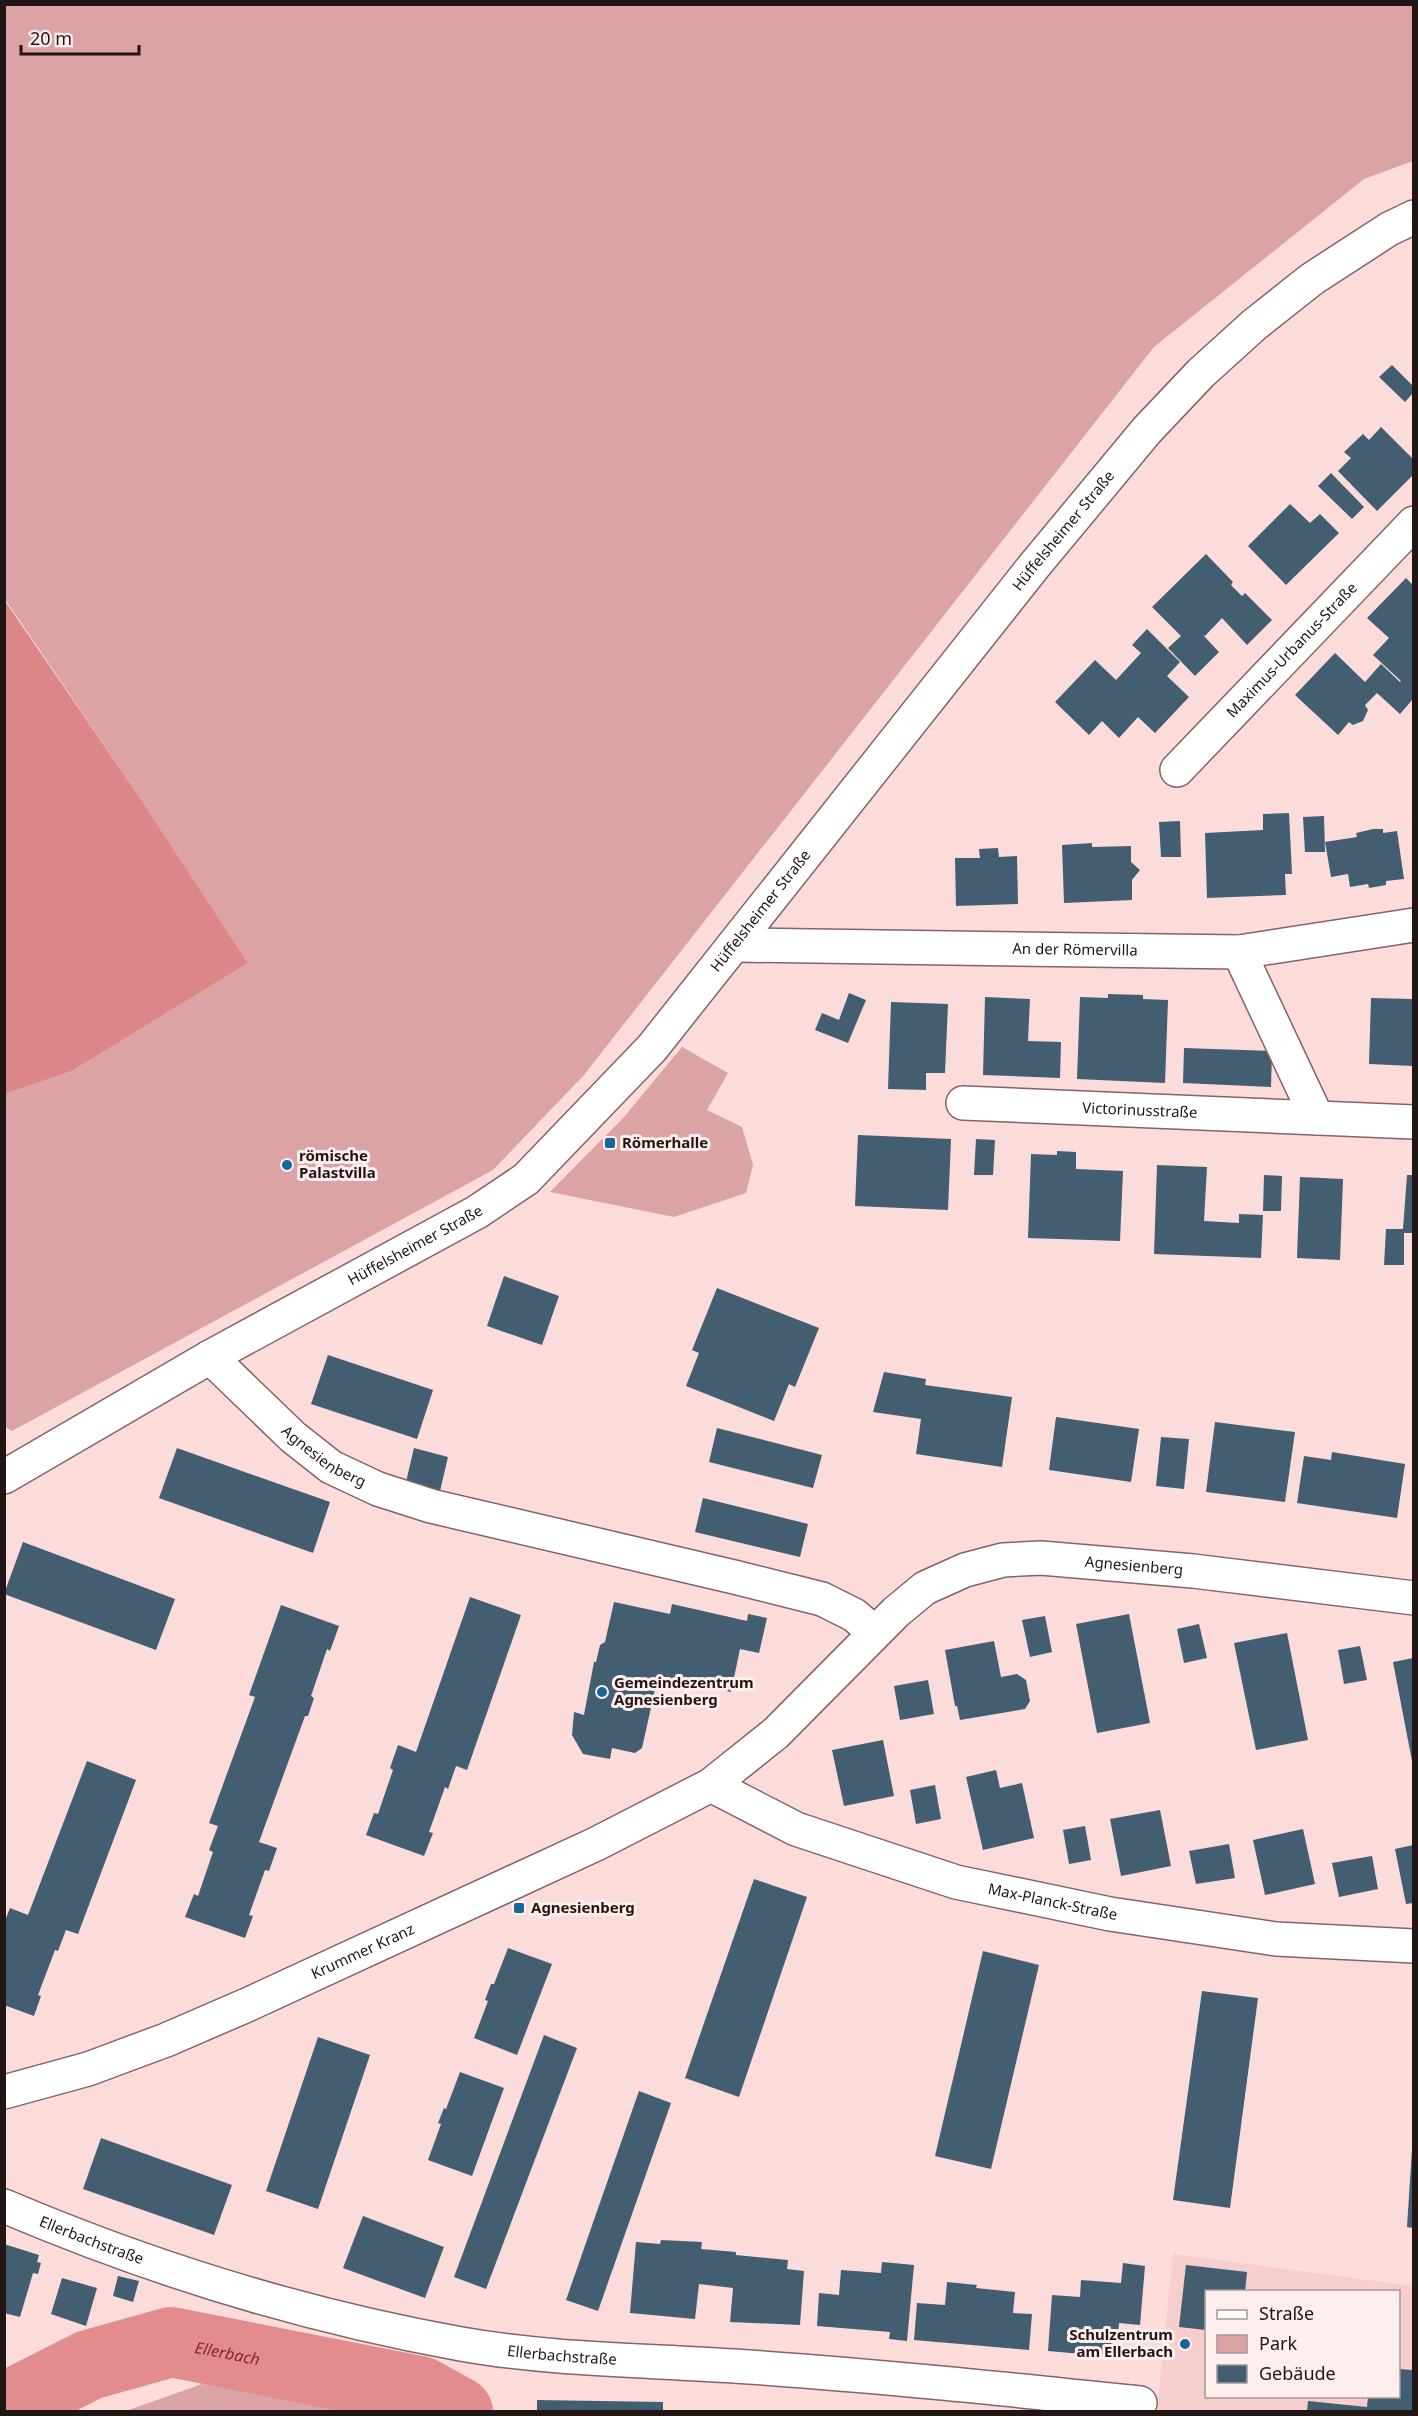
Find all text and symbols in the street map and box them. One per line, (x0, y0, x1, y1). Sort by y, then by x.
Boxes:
scale bar (21, 18, 140, 56)
text: 20 m (30, 26, 72, 50)
street label: Hüffelsheimer Straße (1007, 466, 1118, 595)
street label: Maximus-Urbanus-Straße (1221, 577, 1361, 722)
street label: Hüffelsheimer Straße (705, 845, 814, 975)
street label: An der Römervilla (1012, 938, 1138, 960)
street label: Victorinusstraße (1082, 1097, 1198, 1122)
place label: Römerhalle (622, 1132, 708, 1152)
marker: Römerhalle (603, 1136, 617, 1150)
place label: römische Palastvilla (299, 1145, 376, 1182)
marker: römische Palastvilla (280, 1158, 294, 1172)
street label: Hüffelsheimer Straße (344, 1200, 486, 1289)
street label: Agnesienberg (278, 1420, 370, 1491)
street label: Agnesienberg (1084, 1551, 1184, 1579)
place label: Gemeindezentrum Agnesienberg (614, 1672, 754, 1709)
marker: Gemeindezentrum Agnesienberg (595, 1685, 609, 1699)
street label: Max-Planck-Straße (986, 1878, 1119, 1924)
place label: Agnesienberg (531, 1897, 635, 1917)
marker: Agnesienberg (512, 1901, 526, 1915)
street label: Krummer Kranz (308, 1918, 417, 1983)
street label: Ellerbachstraße (37, 2211, 146, 2268)
legend (1205, 2290, 1400, 2398)
text: Straße (1259, 2301, 1314, 2325)
place label: Schulzentrum am Ellerbach (1069, 2324, 1173, 2361)
text: Park (1259, 2331, 1297, 2355)
water label: Ellerbach (193, 2336, 262, 2370)
marker: Schulzentrum am Ellerbach (1178, 2337, 1192, 2351)
street label: Ellerbachstraße (506, 2340, 617, 2369)
text: Gebäude (1259, 2361, 1336, 2385)

